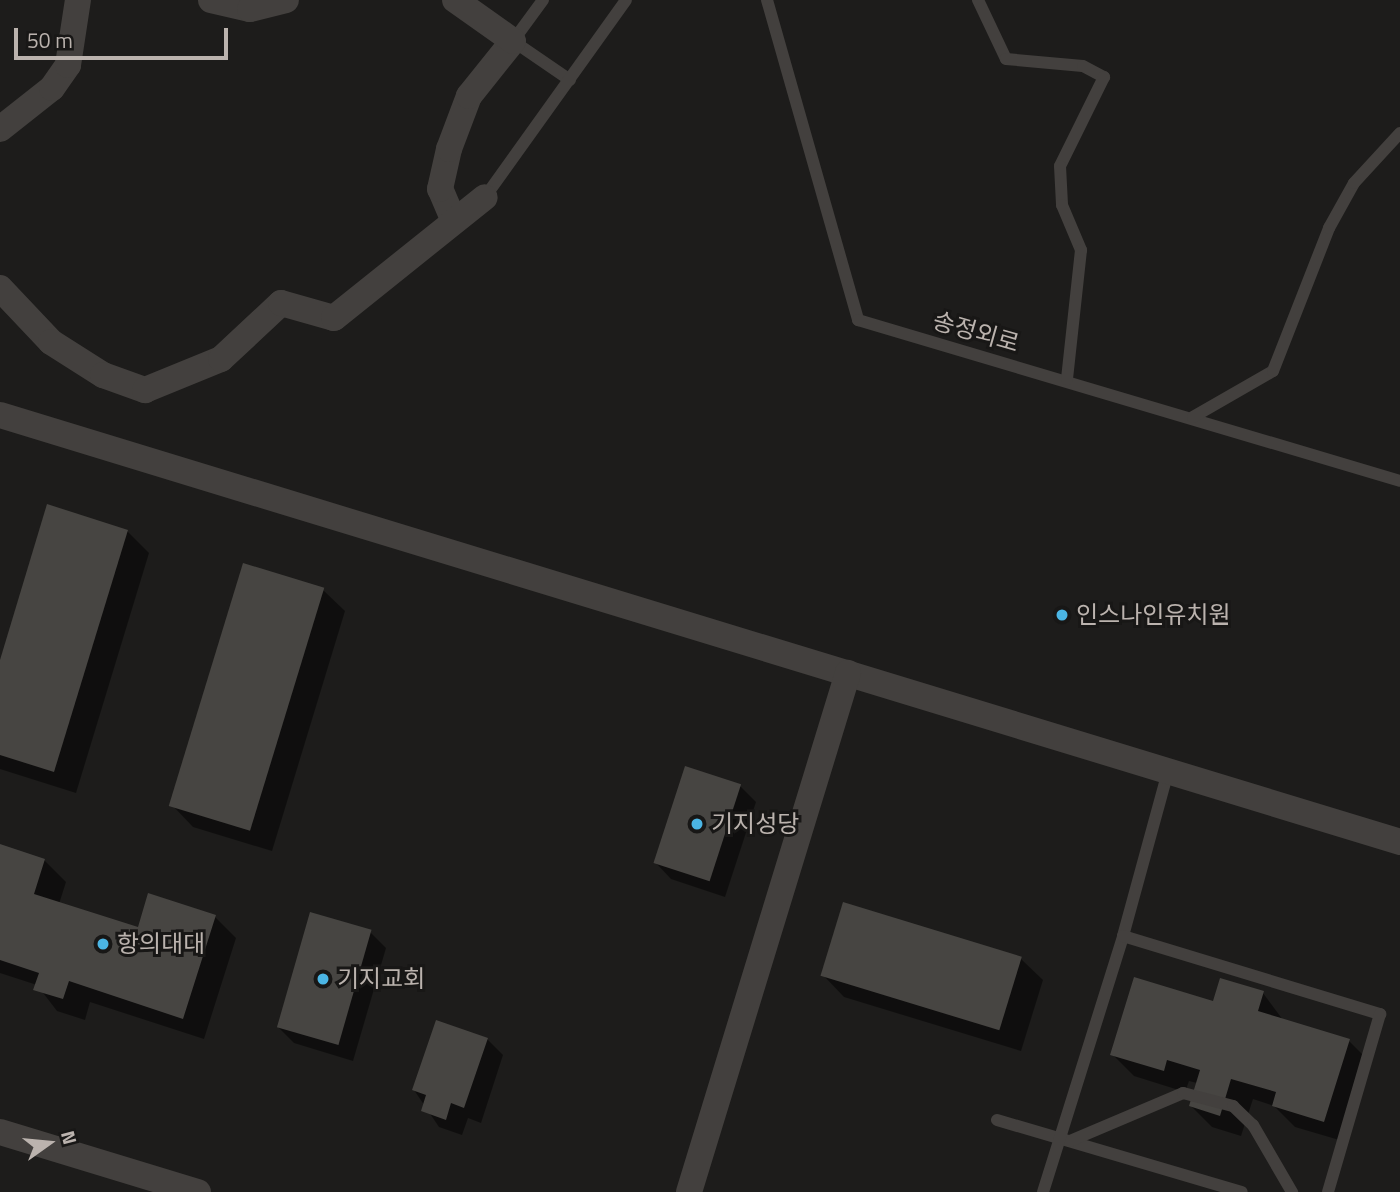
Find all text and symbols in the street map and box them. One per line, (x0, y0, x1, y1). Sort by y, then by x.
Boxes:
scale bar (18, 14, 231, 58)
text: 50 m (27, 24, 73, 56)
street label: 송정외로 (930, 306, 1022, 358)
place label: 인스나인유치원 (1076, 601, 1231, 629)
marker: 인스나인유치원 (1054, 607, 1070, 623)
place label: 기지성당 (711, 810, 799, 838)
marker: 기지성당 (689, 816, 705, 832)
place label: 항의대대 (117, 930, 205, 958)
marker: 항의대대 (95, 936, 111, 952)
place label: 기지교회 (337, 965, 425, 993)
marker: 기지교회 (315, 971, 331, 987)
north arrow (14, 1108, 84, 1178)
text: N (54, 1127, 85, 1148)

